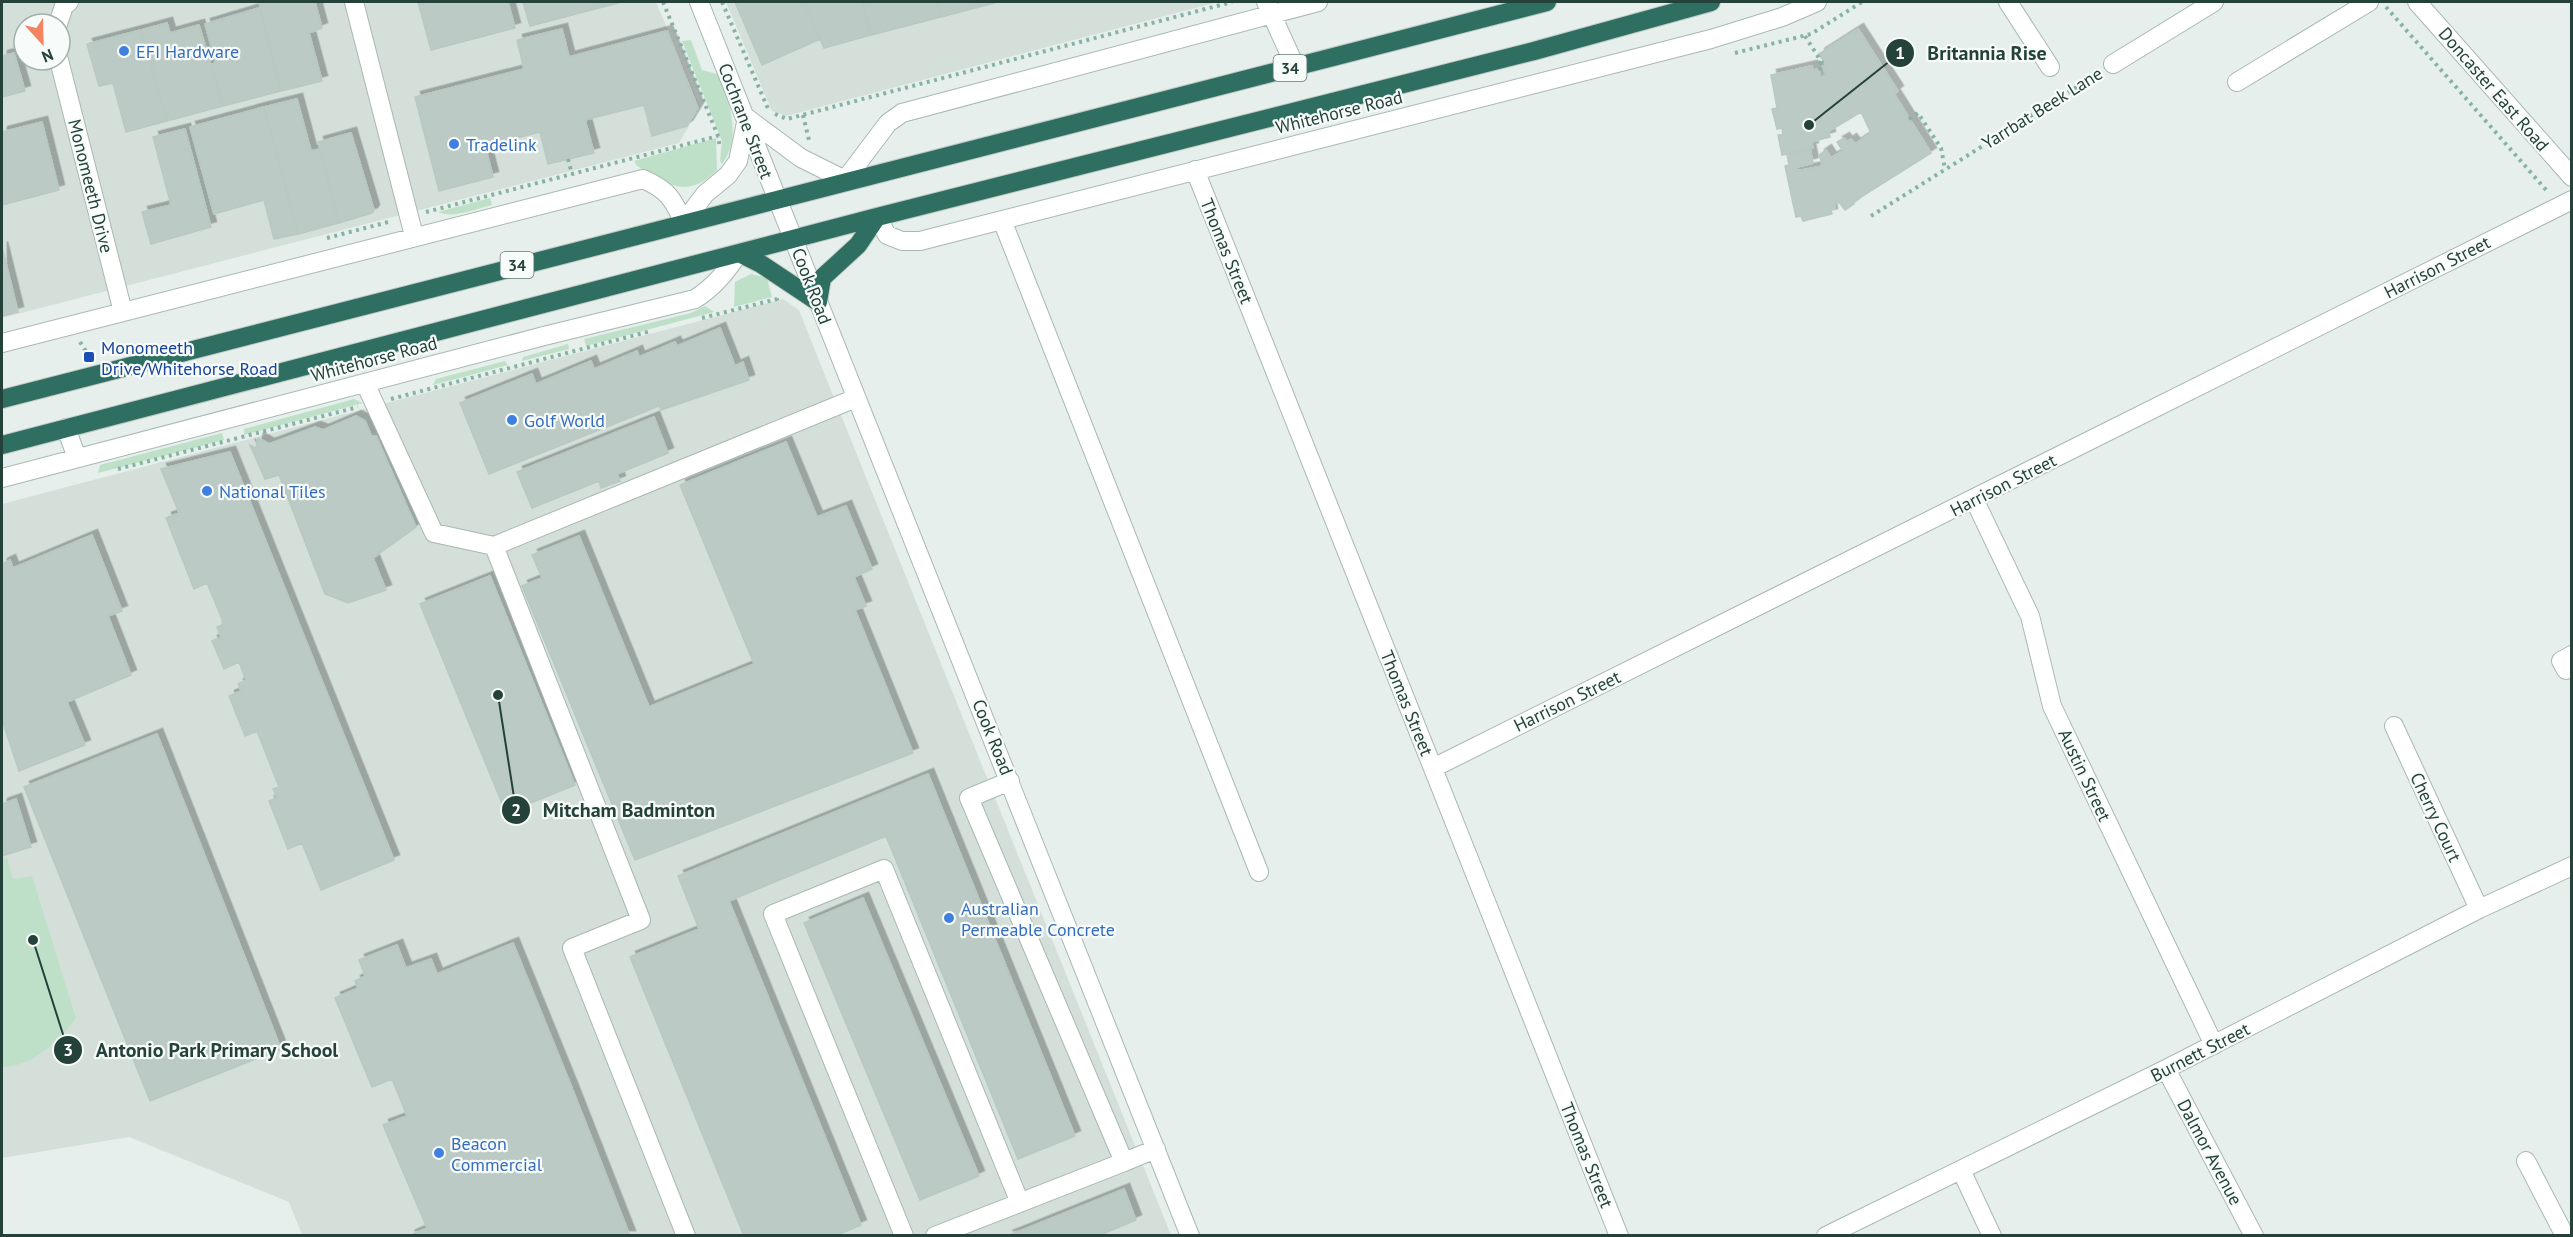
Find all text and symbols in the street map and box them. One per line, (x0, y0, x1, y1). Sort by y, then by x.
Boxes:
north arrow (12, 12, 72, 72)
street label: Doncaster East Road (2434, 22, 2554, 156)
callout: Britannia Rise (1885, 34, 2058, 72)
place label: EFI Hardware (136, 40, 239, 63)
text: Britannia Rise (1927, 40, 2047, 66)
text: 1 (1895, 41, 1905, 64)
marker: EFI Hardware (117, 44, 131, 58)
text: N (39, 45, 56, 67)
road number: 34 (1274, 55, 1306, 81)
street label: Cochrane Street (713, 60, 779, 182)
street label: Yarrbat Beek Lane (1977, 62, 2107, 154)
street label: Whitehorse Road (1273, 85, 1405, 139)
street label: Monomeeth Drive (63, 117, 119, 255)
place label: Tradelink (466, 133, 537, 156)
marker: Tradelink (447, 137, 461, 151)
street label: Thomas Street (1195, 195, 1259, 307)
street label: Harrison Street (2380, 230, 2494, 304)
street label: Cook Road (787, 245, 837, 327)
road number: 34 (500, 252, 534, 278)
street label: Whitehorse Road (308, 331, 440, 387)
place label: Monomeeth Drive/Whitehorse Road (101, 336, 278, 380)
marker: Monomeeth Drive/Whitehorse Road (82, 350, 96, 364)
place label: Golf World (524, 409, 605, 432)
marker: Golf World (505, 413, 519, 427)
street label: Harrison Street (1946, 448, 2060, 522)
place label: National Tiles (219, 480, 326, 503)
marker: National Tiles (200, 484, 214, 498)
street label: Thomas Street (1375, 647, 1439, 759)
street label: Harrison Street (1510, 665, 1624, 737)
street label: Cook Road (967, 696, 1019, 778)
street label: Austin Street (2054, 725, 2116, 825)
street label: Cherry Court (2405, 769, 2467, 865)
callout: Mitcham Badminton (501, 791, 727, 829)
text: Mitcham Badminton (543, 797, 715, 823)
text: 2 (511, 798, 521, 821)
place label: Australian Permeable Concrete (961, 897, 1115, 941)
marker: Australian Permeable Concrete (942, 911, 956, 925)
street label: Burnett Street (2147, 1017, 2253, 1087)
callout: Antonio Park Primary School (53, 1031, 351, 1069)
text: Antonio Park Primary School (96, 1037, 338, 1063)
text: 3 (63, 1038, 73, 1061)
street label: Dalmor Avenue (2172, 1095, 2248, 1209)
street label: Thomas Street (1555, 1099, 1619, 1211)
place label: Beacon Commercial (451, 1132, 543, 1176)
marker: Beacon Commercial (432, 1146, 446, 1160)

